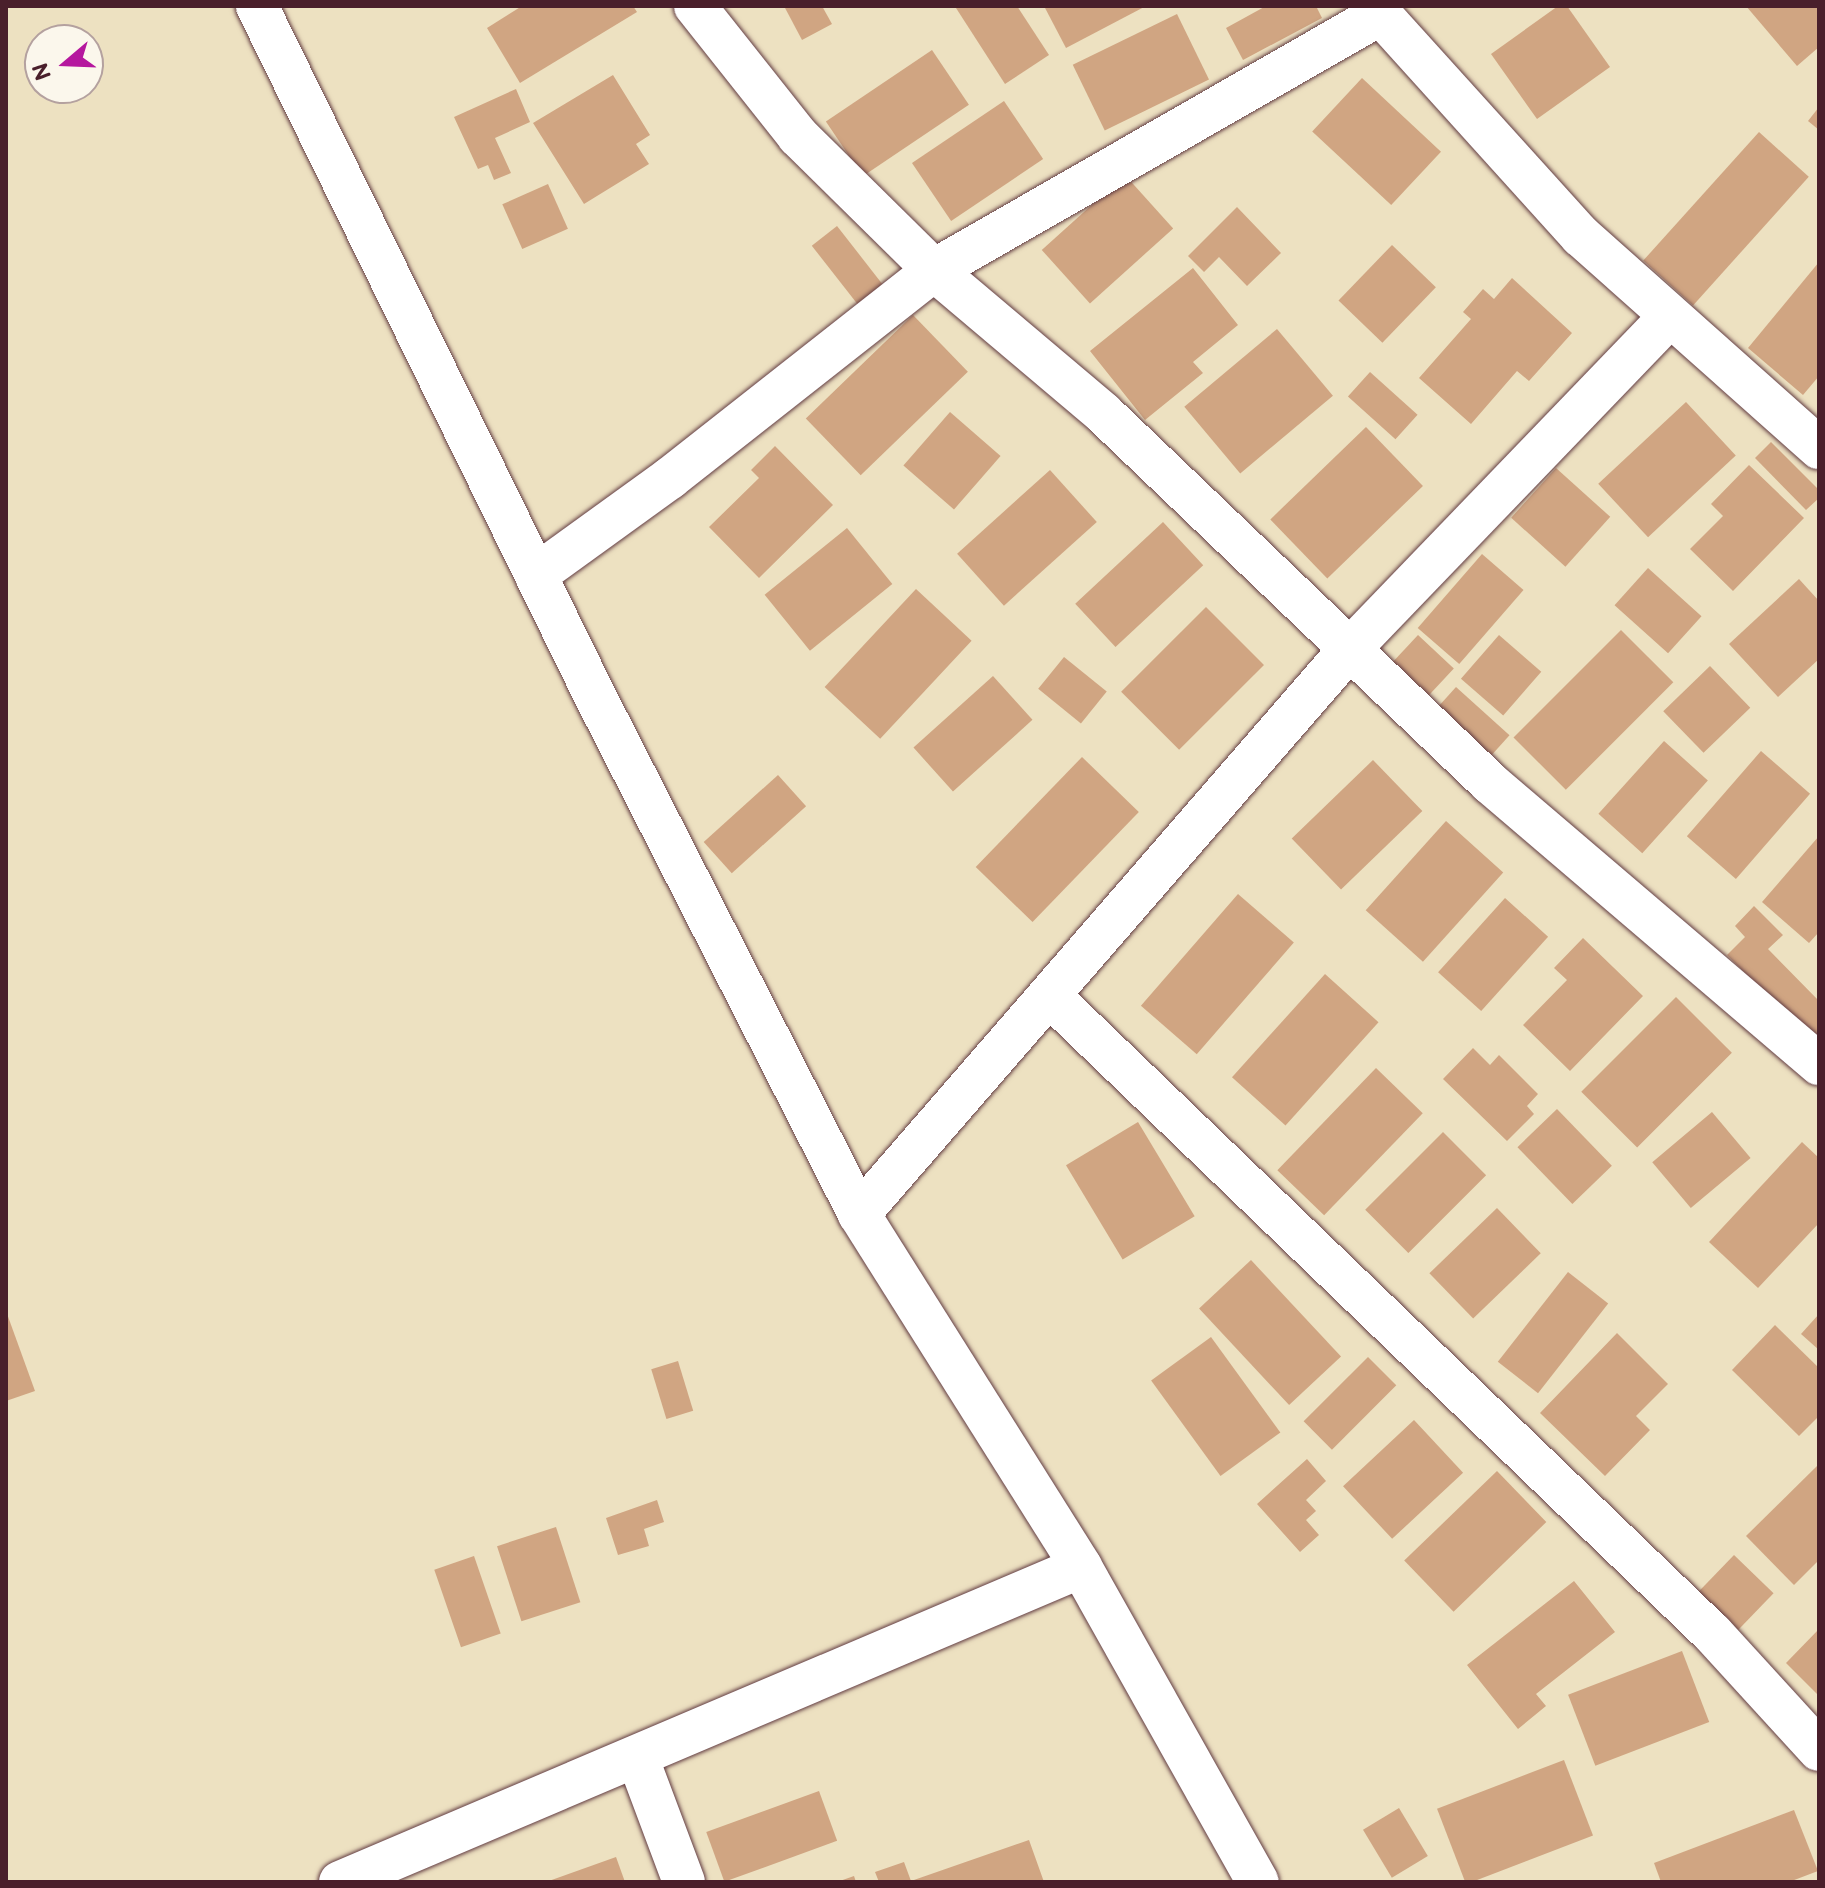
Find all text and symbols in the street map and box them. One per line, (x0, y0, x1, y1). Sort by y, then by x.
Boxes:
north arrow (24, 24, 104, 104)
text: N (27, 59, 58, 84)

